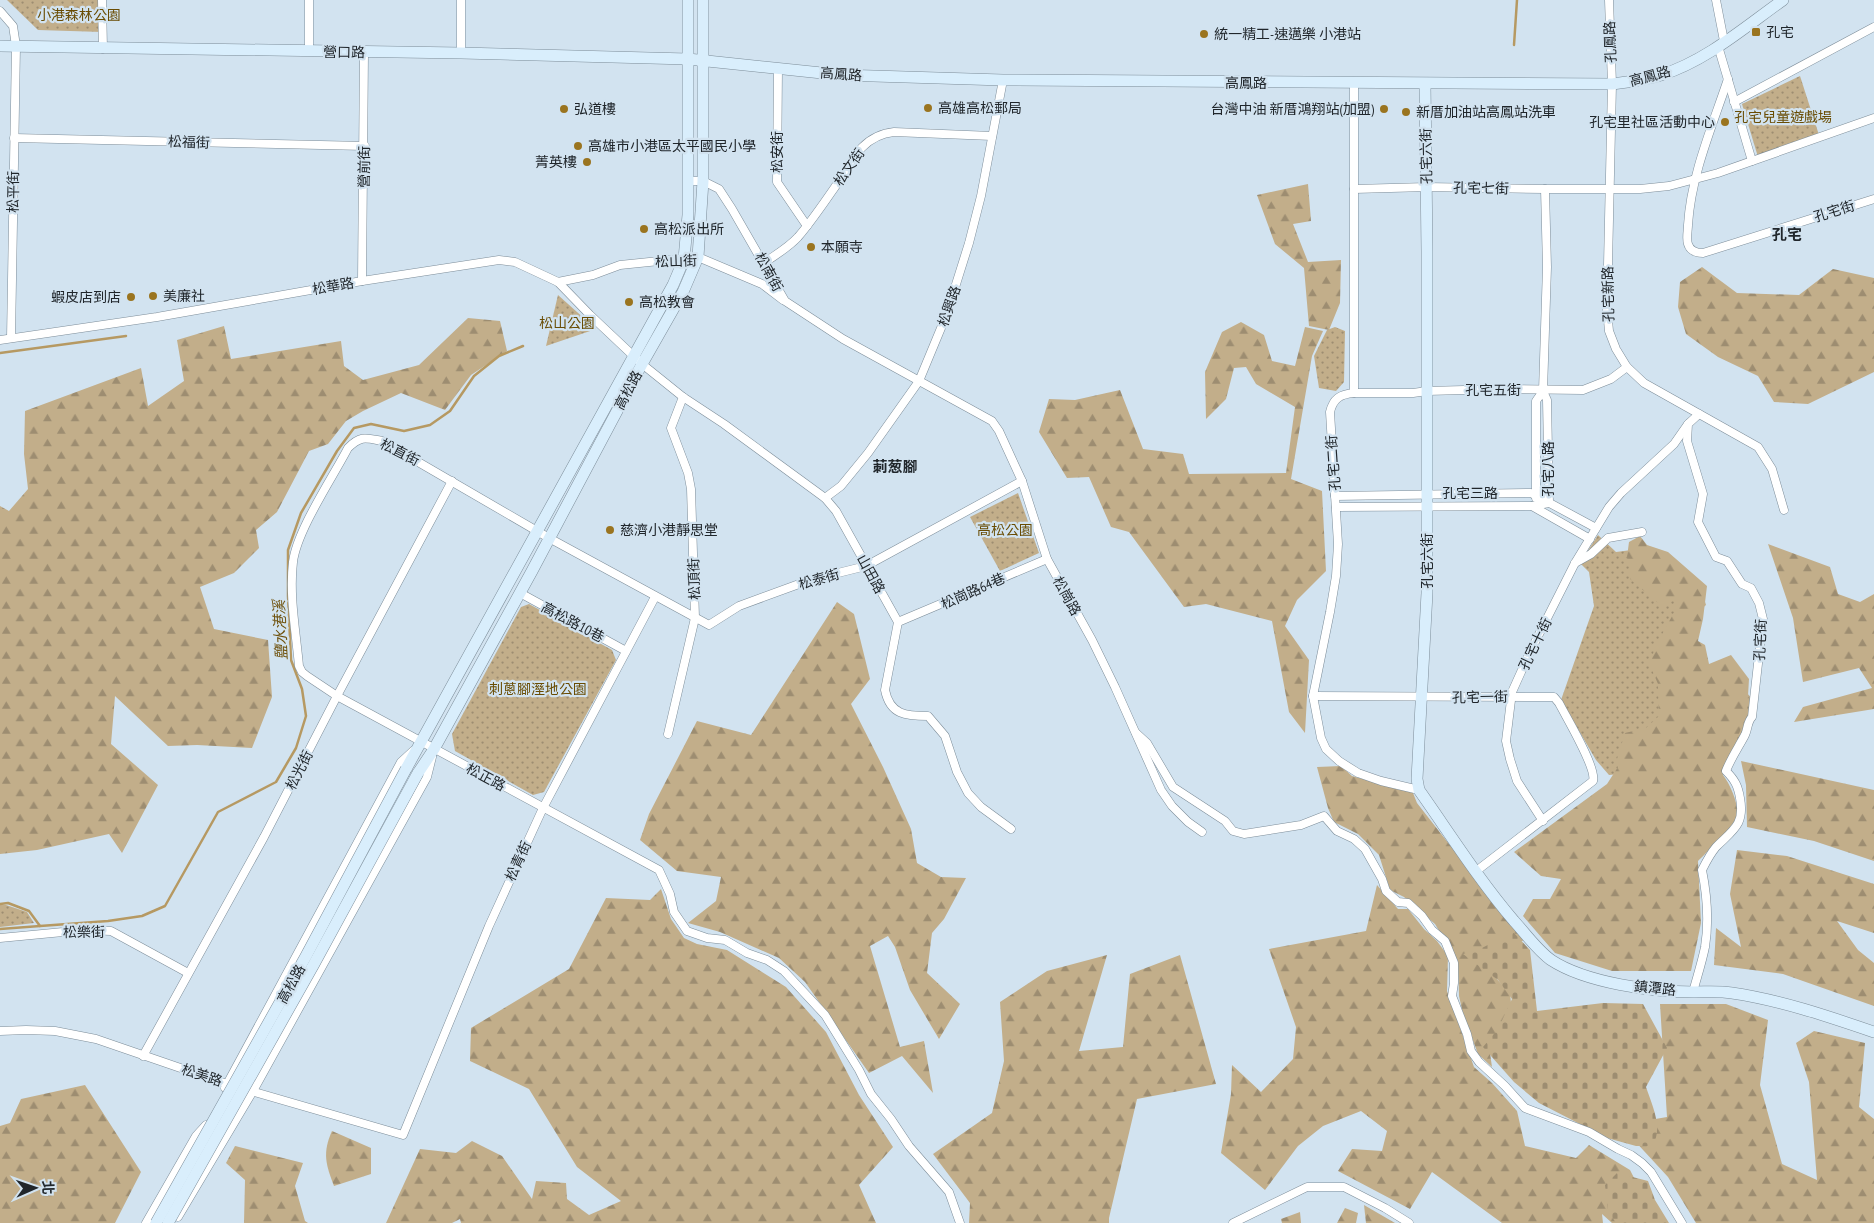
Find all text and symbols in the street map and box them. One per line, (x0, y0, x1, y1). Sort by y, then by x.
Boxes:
park label: 小港森林公園 (37, 6, 121, 24)
street label: 孔鳳路 (1600, 21, 1620, 63)
place label: 孔宅 (1766, 23, 1794, 41)
place label: 統一精工-速邁樂 小港站 (1214, 25, 1361, 43)
marker: 孔宅 (1750, 26, 1762, 38)
marker: 統一精工-速邁樂 小港站 (1198, 28, 1210, 40)
street label: 營口路 (323, 43, 365, 61)
street label: 高鳳路 (1627, 62, 1673, 90)
street label: 高鳳路 (819, 64, 863, 84)
street label: 高鳳路 (1225, 74, 1267, 92)
place label: 高雄高松郵局 (938, 99, 1022, 117)
place label: 弘道樓 (574, 100, 616, 118)
place label: 台灣中油 新厝鴻翔站(加盟) (1211, 100, 1375, 118)
marker: 高雄高松郵局 (922, 102, 934, 114)
marker: 弘道樓 (558, 103, 570, 115)
marker: 台灣中油 新厝鴻翔站(加盟) (1378, 103, 1390, 115)
place label: 新厝加油站高鳳站洗車 (1416, 103, 1556, 121)
marker: 新厝加油站高鳳站洗車 (1400, 106, 1412, 118)
park label: 孔宅兒童遊戲場 (1734, 108, 1832, 126)
place label: 孔宅里社區活動中心 (1589, 113, 1715, 131)
marker: 孔宅里社區活動中心 (1719, 116, 1731, 128)
street label: 孔宅六街 (1417, 128, 1435, 184)
street label: 松安街 (768, 131, 786, 173)
street label: 松福街 (168, 132, 210, 152)
place label: 高雄市小港區太平國民小學 (588, 137, 756, 155)
marker: 高雄市小港區太平國民小學 (572, 140, 584, 152)
street label: 松文街 (830, 145, 868, 189)
street label: 營前街 (355, 146, 373, 188)
place label: 菁英樓 (535, 153, 577, 171)
marker: 菁英樓 (581, 156, 593, 168)
street label: 松平街 (4, 171, 22, 213)
street label: 孔宅七街 (1453, 179, 1509, 197)
street label: 孔宅街 (1811, 196, 1857, 226)
place label: 高松派出所 (654, 220, 724, 238)
marker: 高松派出所 (638, 223, 650, 235)
district label: 孔宅 (1772, 225, 1802, 244)
place label: 本願寺 (821, 238, 863, 256)
marker: 本願寺 (805, 241, 817, 253)
street label: 松南街 (751, 249, 787, 295)
street label: 松山街 (655, 251, 697, 271)
street label: 孔宅新路 (1599, 266, 1617, 322)
street label: 松華路 (311, 273, 355, 299)
street label: 松興路 (934, 283, 964, 329)
place label: 美廉社 (163, 287, 205, 305)
place label: 蝦皮店到店 (51, 288, 121, 306)
marker: 美廉社 (147, 290, 159, 302)
marker: 蝦皮店到店 (125, 291, 137, 303)
place label: 高松教會 (639, 293, 695, 311)
marker: 高松教會 (623, 296, 635, 308)
park label: 松山公園 (539, 314, 595, 332)
street label: 高松路 (610, 367, 646, 413)
street label: 孔宅五街 (1465, 381, 1521, 399)
street label: 松直街 (377, 434, 423, 470)
street label: 孔宅二街 (1322, 434, 1344, 492)
street label: 孔宅八路 (1539, 441, 1557, 497)
district label: 莿葱腳 (872, 457, 918, 476)
street label: 孔宅三路 (1442, 484, 1498, 502)
place label: 慈濟小港靜思堂 (620, 521, 718, 539)
park label: 高松公園 (977, 521, 1033, 539)
marker: 慈濟小港靜思堂 (604, 524, 616, 536)
street label: 孔宅六街 (1418, 533, 1436, 589)
street label: 山田路 (853, 551, 889, 597)
street label: 松頂街 (684, 558, 704, 600)
street label: 松泰街 (796, 565, 842, 593)
street label: 松崗路64巷 (938, 569, 1008, 613)
street label: 松崗路 (1049, 573, 1085, 619)
water label: 鹽水港溪 (269, 598, 291, 660)
street label: 高松路10巷 (538, 598, 608, 646)
street label: 孔宅十街 (1515, 615, 1555, 673)
street label: 孔宅街 (1750, 619, 1770, 661)
park label: 刺蔥腳溼地公園 (489, 680, 587, 698)
street label: 孔宅一街 (1452, 688, 1508, 706)
street label: 松光街 (281, 747, 317, 793)
street label: 松正路 (463, 759, 509, 795)
street label: 松青街 (501, 838, 535, 884)
street label: 松樂街 (63, 923, 105, 941)
street label: 高松路 (273, 961, 309, 1007)
street label: 鎮潭路 (1633, 977, 1677, 999)
street label: 松美路 (179, 1060, 225, 1090)
north arrow (10, 1163, 60, 1213)
text: 北 (39, 1180, 57, 1195)

